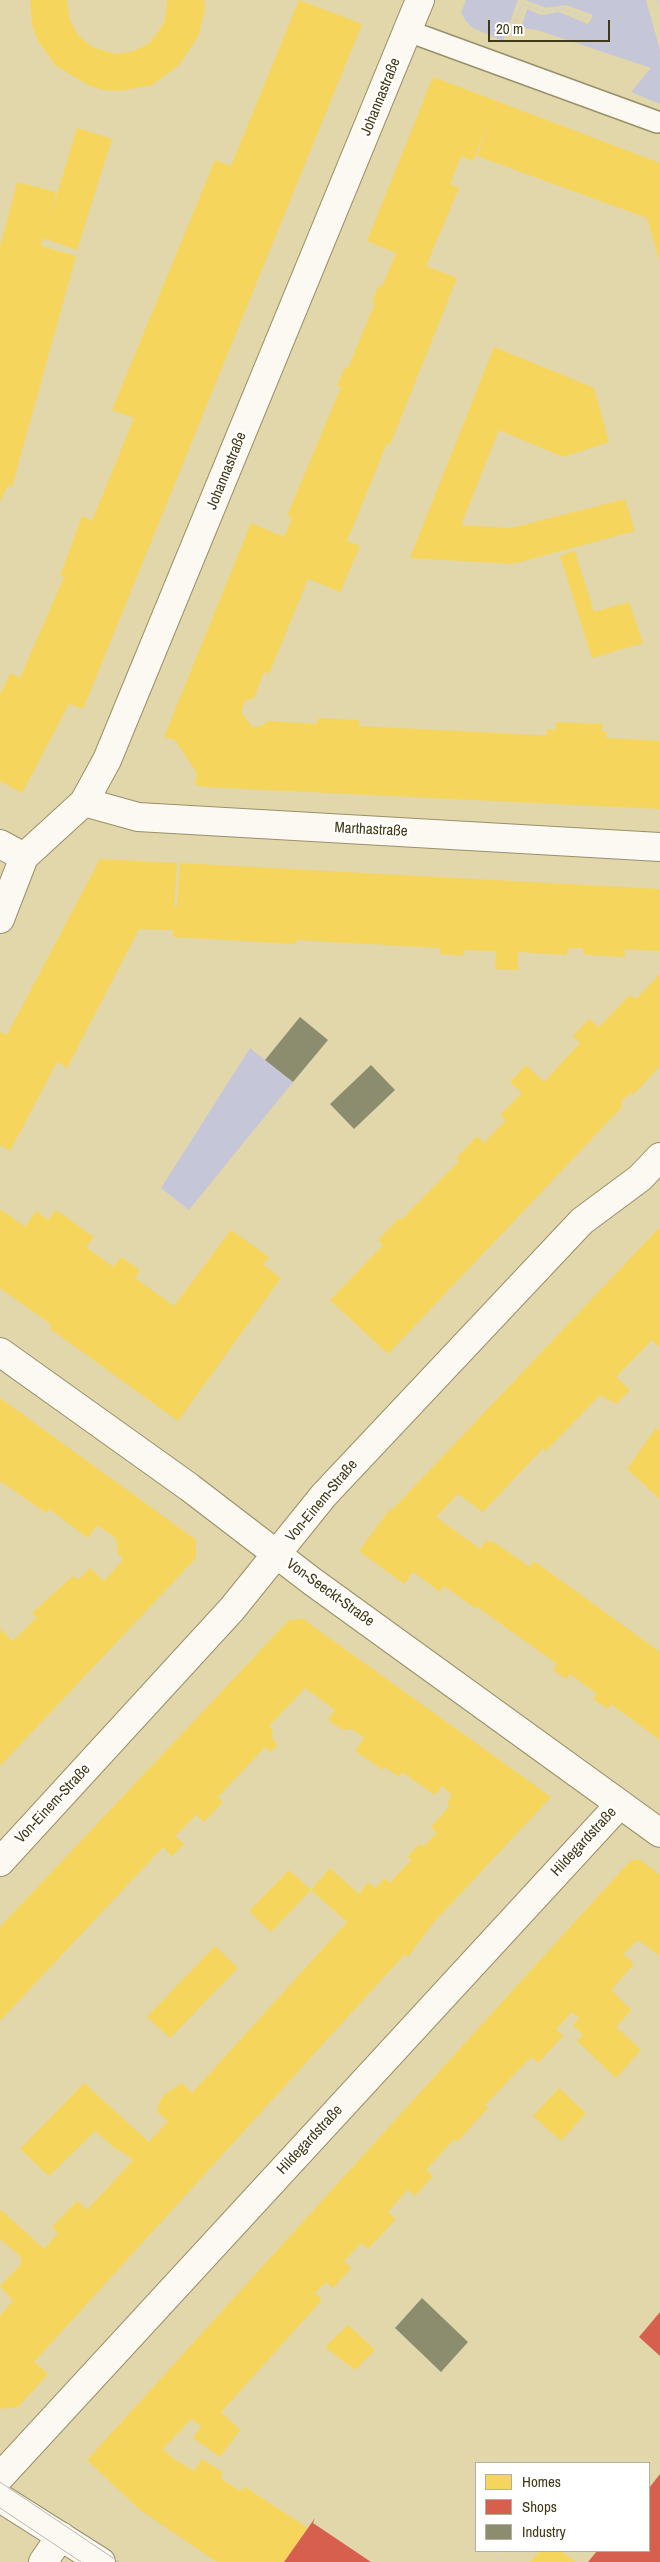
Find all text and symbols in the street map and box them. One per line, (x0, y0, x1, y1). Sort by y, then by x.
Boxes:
scale bar (490, 10, 612, 42)
text: 20 m (496, 18, 523, 39)
street label: Johannastraße (357, 56, 405, 138)
street label: Johannastraße (203, 430, 251, 512)
street label: Marthastraße (334, 819, 408, 841)
street label: Von-Einem-Straße (282, 1456, 362, 1546)
street label: Von-Seeckt-Straße (283, 1555, 377, 1631)
street label: Von-Einem-Straße (12, 1761, 94, 1847)
street label: Hildegardstraße (547, 1804, 621, 1880)
street label: Hildegardstraße (273, 2102, 347, 2178)
legend (475, 2462, 650, 2552)
text: Homes (522, 2471, 561, 2492)
text: Shops (522, 2496, 557, 2517)
text: Industry (522, 2521, 566, 2542)

